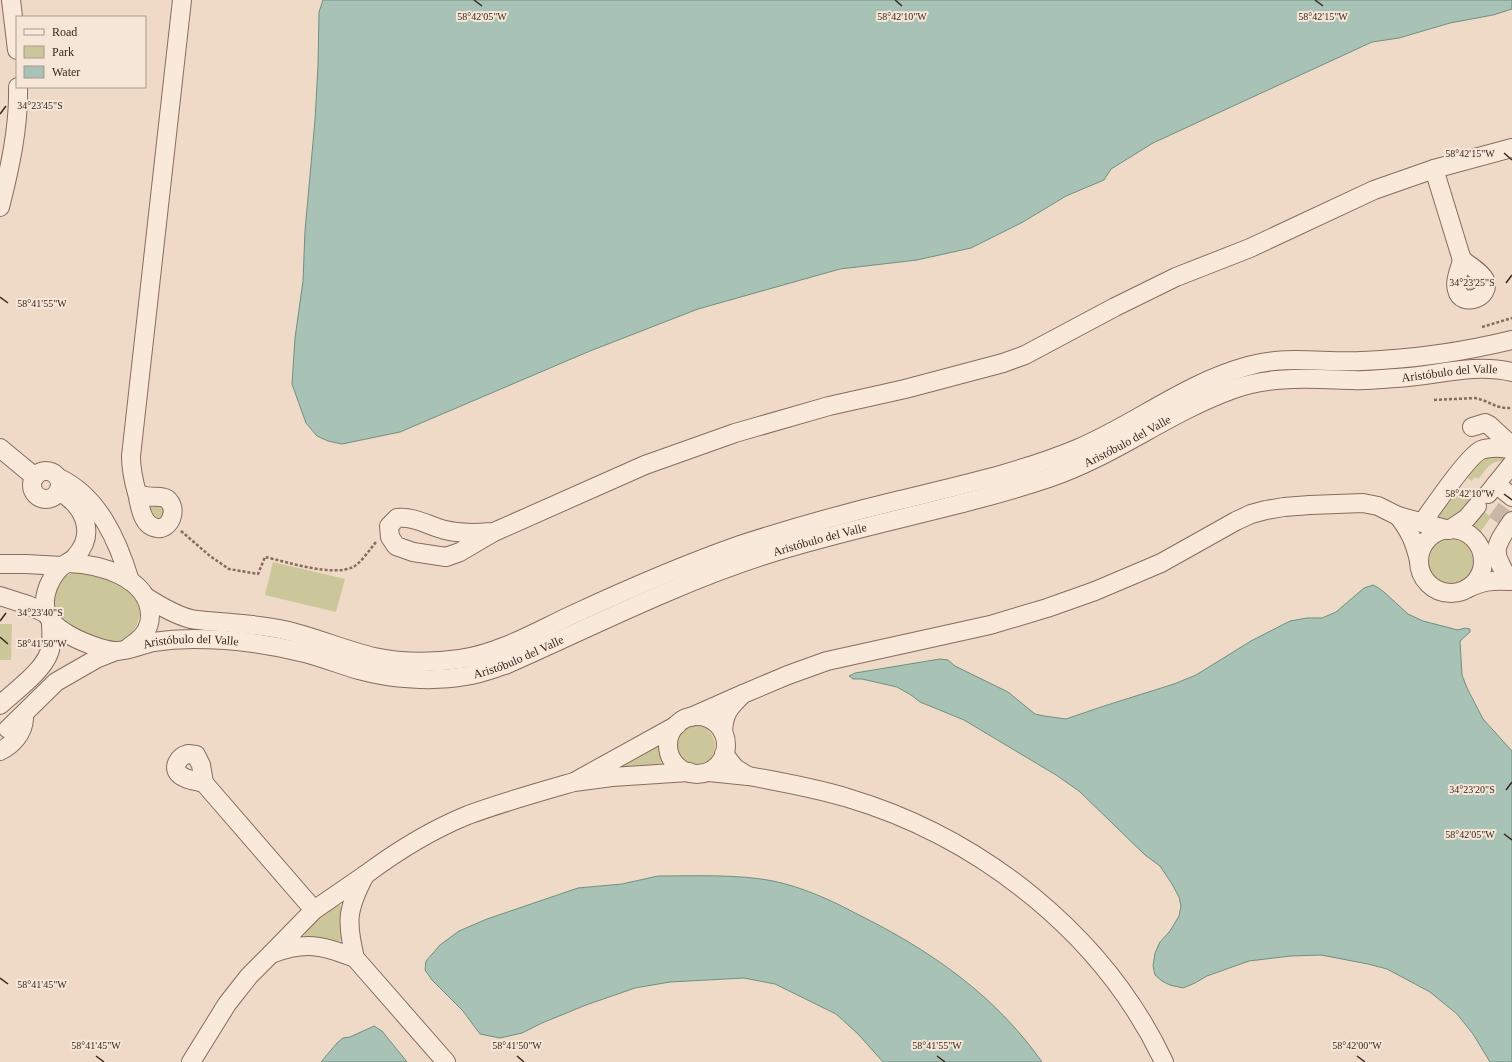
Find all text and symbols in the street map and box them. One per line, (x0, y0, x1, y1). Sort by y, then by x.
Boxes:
text: 58°42'05"W (457, 11, 507, 22)
text: 58°42'10"W (877, 11, 927, 22)
text: 58°42'15"W (1298, 11, 1348, 22)
legend (16, 16, 146, 88)
text: Road (52, 25, 77, 39)
text: Park (52, 45, 74, 59)
text: Water (52, 65, 80, 79)
text: 34°23'45"S (17, 100, 63, 111)
text: 58°42'15"W (1445, 148, 1495, 159)
text: 34°23'25"S (1449, 277, 1495, 288)
text: 58°41'55"W (17, 298, 67, 309)
street label: Aristóbulo del Valle (1401, 362, 1498, 385)
street label: Aristóbulo del Valle (1082, 412, 1173, 470)
text: 58°42'10"W (1445, 488, 1495, 499)
street label: Aristóbulo del Valle (771, 520, 868, 559)
text: 34°23'40"S (17, 607, 63, 618)
street label: Aristóbulo del Valle (141, 632, 239, 652)
street label: Aristóbulo del Valle (472, 632, 566, 681)
text: 58°41'50"W (17, 638, 67, 649)
text: 34°23'20"S (1449, 784, 1495, 795)
text: 58°42'05"W (1445, 829, 1495, 840)
text: 58°41'45"W (17, 979, 67, 990)
text: 58°41'45"W (71, 1040, 121, 1051)
text: 58°41'50"W (492, 1040, 542, 1051)
text: 58°41'55"W (912, 1040, 962, 1051)
text: 58°42'00"W (1332, 1040, 1382, 1051)

